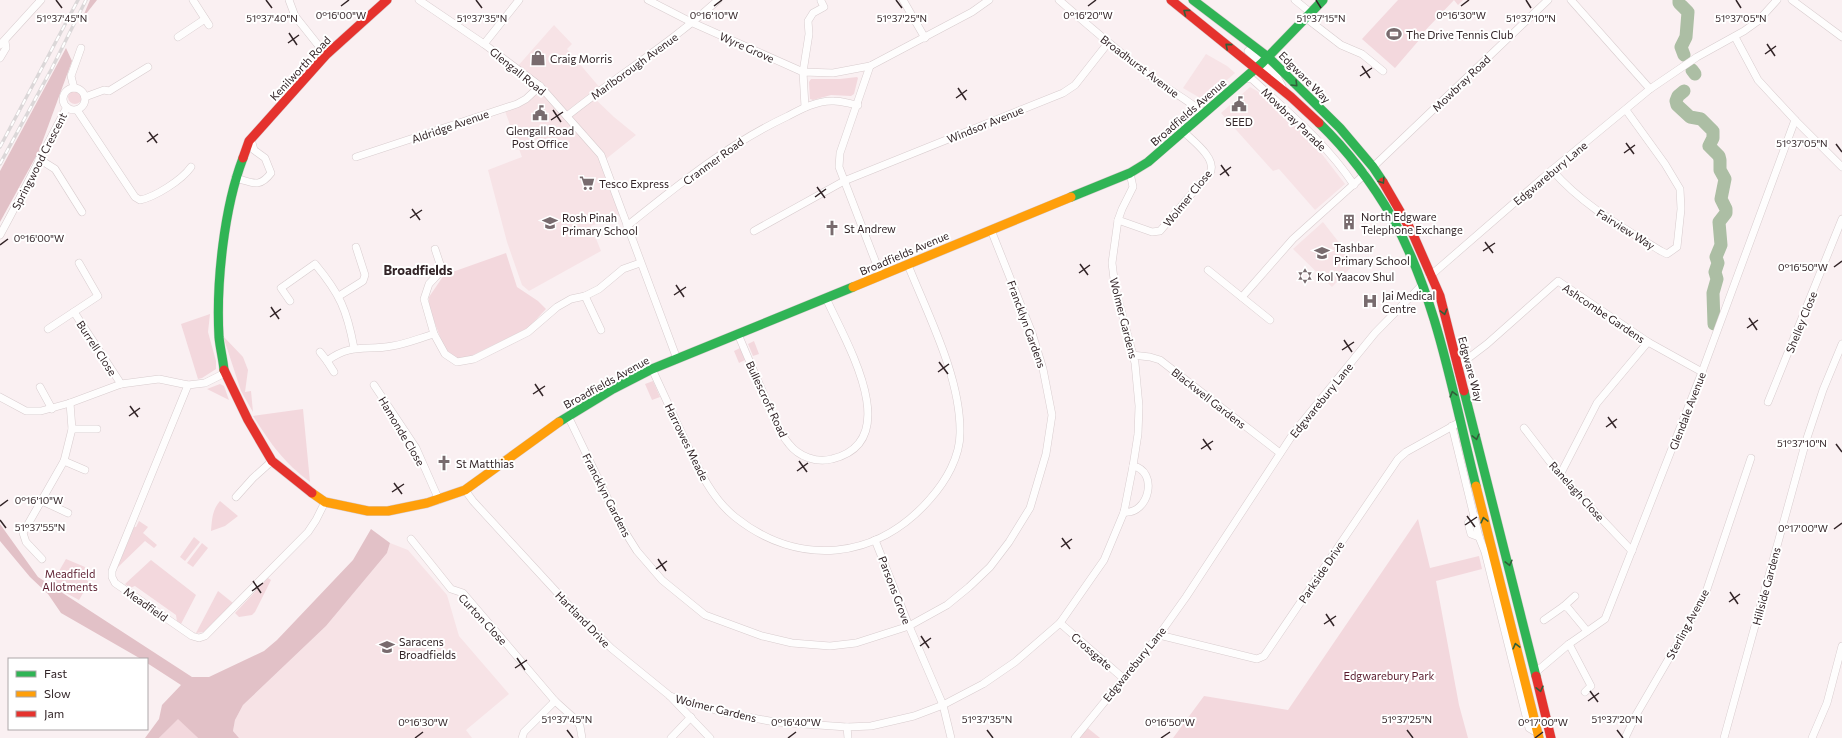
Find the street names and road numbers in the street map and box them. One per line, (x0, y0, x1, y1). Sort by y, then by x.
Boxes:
street label: Wyre Grove (718, 29, 777, 65)
street label: Marlborough Avenue (588, 30, 680, 102)
street label: Broadhurst Avenue (1098, 32, 1182, 100)
street label: Kenilworth Road (267, 33, 333, 103)
street label: Glengall Road (487, 45, 549, 97)
street label: Edgware Way (1277, 49, 1334, 106)
street label: Mowbray Road (1429, 52, 1493, 114)
street label: Broadfields Avenue (1148, 76, 1229, 148)
street label: Mowbray Parade (1259, 85, 1329, 153)
street label: Windsor Avenue (945, 103, 1025, 145)
street label: Aldridge Avenue (410, 107, 490, 145)
street label: Springwood Crescent (9, 110, 69, 212)
street label: Cranmer Road (680, 135, 746, 187)
street label: Edgwarebury Lane (1510, 138, 1590, 208)
street label: Wolmer Close (1160, 167, 1214, 229)
street label: Fairview Way (1595, 206, 1658, 252)
street label: Broadfields Avenue (857, 228, 951, 278)
street label: Wolmer Gardens (1108, 276, 1140, 360)
street label: Francklyn Gardens (1005, 278, 1049, 370)
street label: Ashcombe Gardens (1560, 281, 1648, 345)
street label: Shelley Close (1783, 289, 1819, 355)
street label: Burrell Close (74, 318, 120, 378)
street label: Edgware Way (1456, 335, 1486, 404)
street label: Broadfields Avenue (561, 353, 651, 411)
street label: Bullescroft Road (744, 359, 790, 439)
street label: Edgwarebury Lane (1287, 360, 1355, 440)
street label: Blackwell Gardens (1169, 365, 1249, 431)
street label: Glendale Avenue (1666, 370, 1708, 452)
street label: Hamonde Close (376, 394, 428, 468)
street label: Harrowes Meade (663, 401, 711, 483)
street label: Francklyn Gardens (580, 451, 634, 539)
street label: Ranelagh Close (1547, 459, 1607, 524)
street label: Parkside Drive (1296, 538, 1347, 605)
street label: Hillside Gardens (1749, 546, 1783, 626)
street label: Parsons Grove (876, 554, 914, 626)
street label: Meadfield (122, 584, 170, 624)
street label: Sterling Avenue (1663, 587, 1711, 661)
street label: Hartland Drive (553, 588, 613, 650)
street label: Curton Close (456, 591, 510, 647)
street label: Edgwarebury Lane (1100, 624, 1168, 704)
street label: Crossgate (1069, 630, 1115, 672)
street label: Wolmer Gardens (674, 692, 758, 724)

